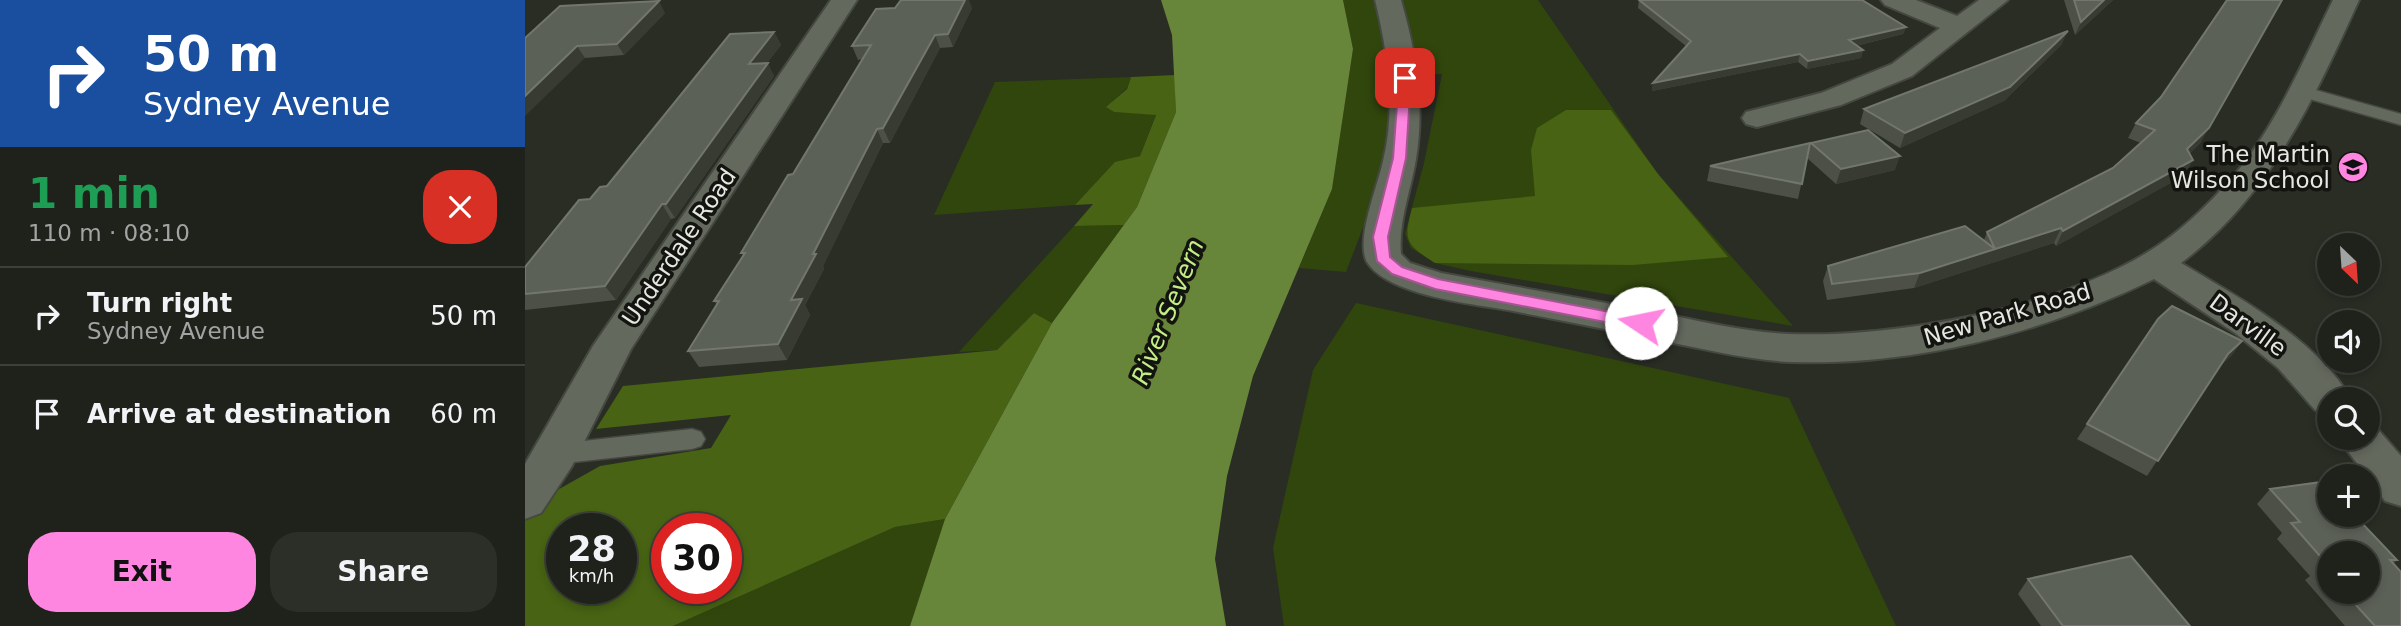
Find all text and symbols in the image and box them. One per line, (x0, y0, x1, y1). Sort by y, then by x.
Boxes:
text: 50 m (143, 26, 279, 83)
icon: right (28, 28, 119, 119)
pin (1375, 48, 1435, 108)
icon: arrive (1386, 59, 1424, 97)
text: Sydney Avenue (143, 85, 391, 123)
place label: The Martin Wilson School (2171, 141, 2330, 193)
school or university icon: The Martin Wilson School (2336, 150, 2370, 184)
street label: Underdale Road (617, 164, 741, 330)
text: 1 min (28, 169, 160, 218)
button: close (423, 170, 497, 244)
text: 110 m · 08:10 (28, 220, 190, 246)
north arrow (2317, 233, 2380, 296)
map controls (2317, 233, 2380, 604)
water label: River Severn (1126, 235, 1210, 389)
street label: New Park Road (1921, 278, 2093, 350)
position arrow (1604, 286, 1678, 360)
text: Turn right (87, 288, 232, 318)
street label: Darville (2205, 289, 2291, 361)
icon: right (28, 297, 66, 335)
text: 50 m (430, 301, 497, 331)
button: sound (2317, 310, 2380, 373)
text: Sydney Avenue (87, 318, 265, 344)
button: search (2317, 387, 2380, 450)
icon: arrive (28, 395, 66, 433)
text: Arrive at destination (87, 399, 391, 429)
text: 60 m (430, 399, 497, 429)
button: + (2317, 464, 2380, 527)
speed limit sign: 30 (651, 513, 742, 604)
text: 28 (567, 529, 616, 569)
button: Exit (28, 532, 256, 612)
button: Share (270, 532, 497, 612)
button: − (2317, 541, 2380, 604)
text: km/h (569, 565, 614, 586)

